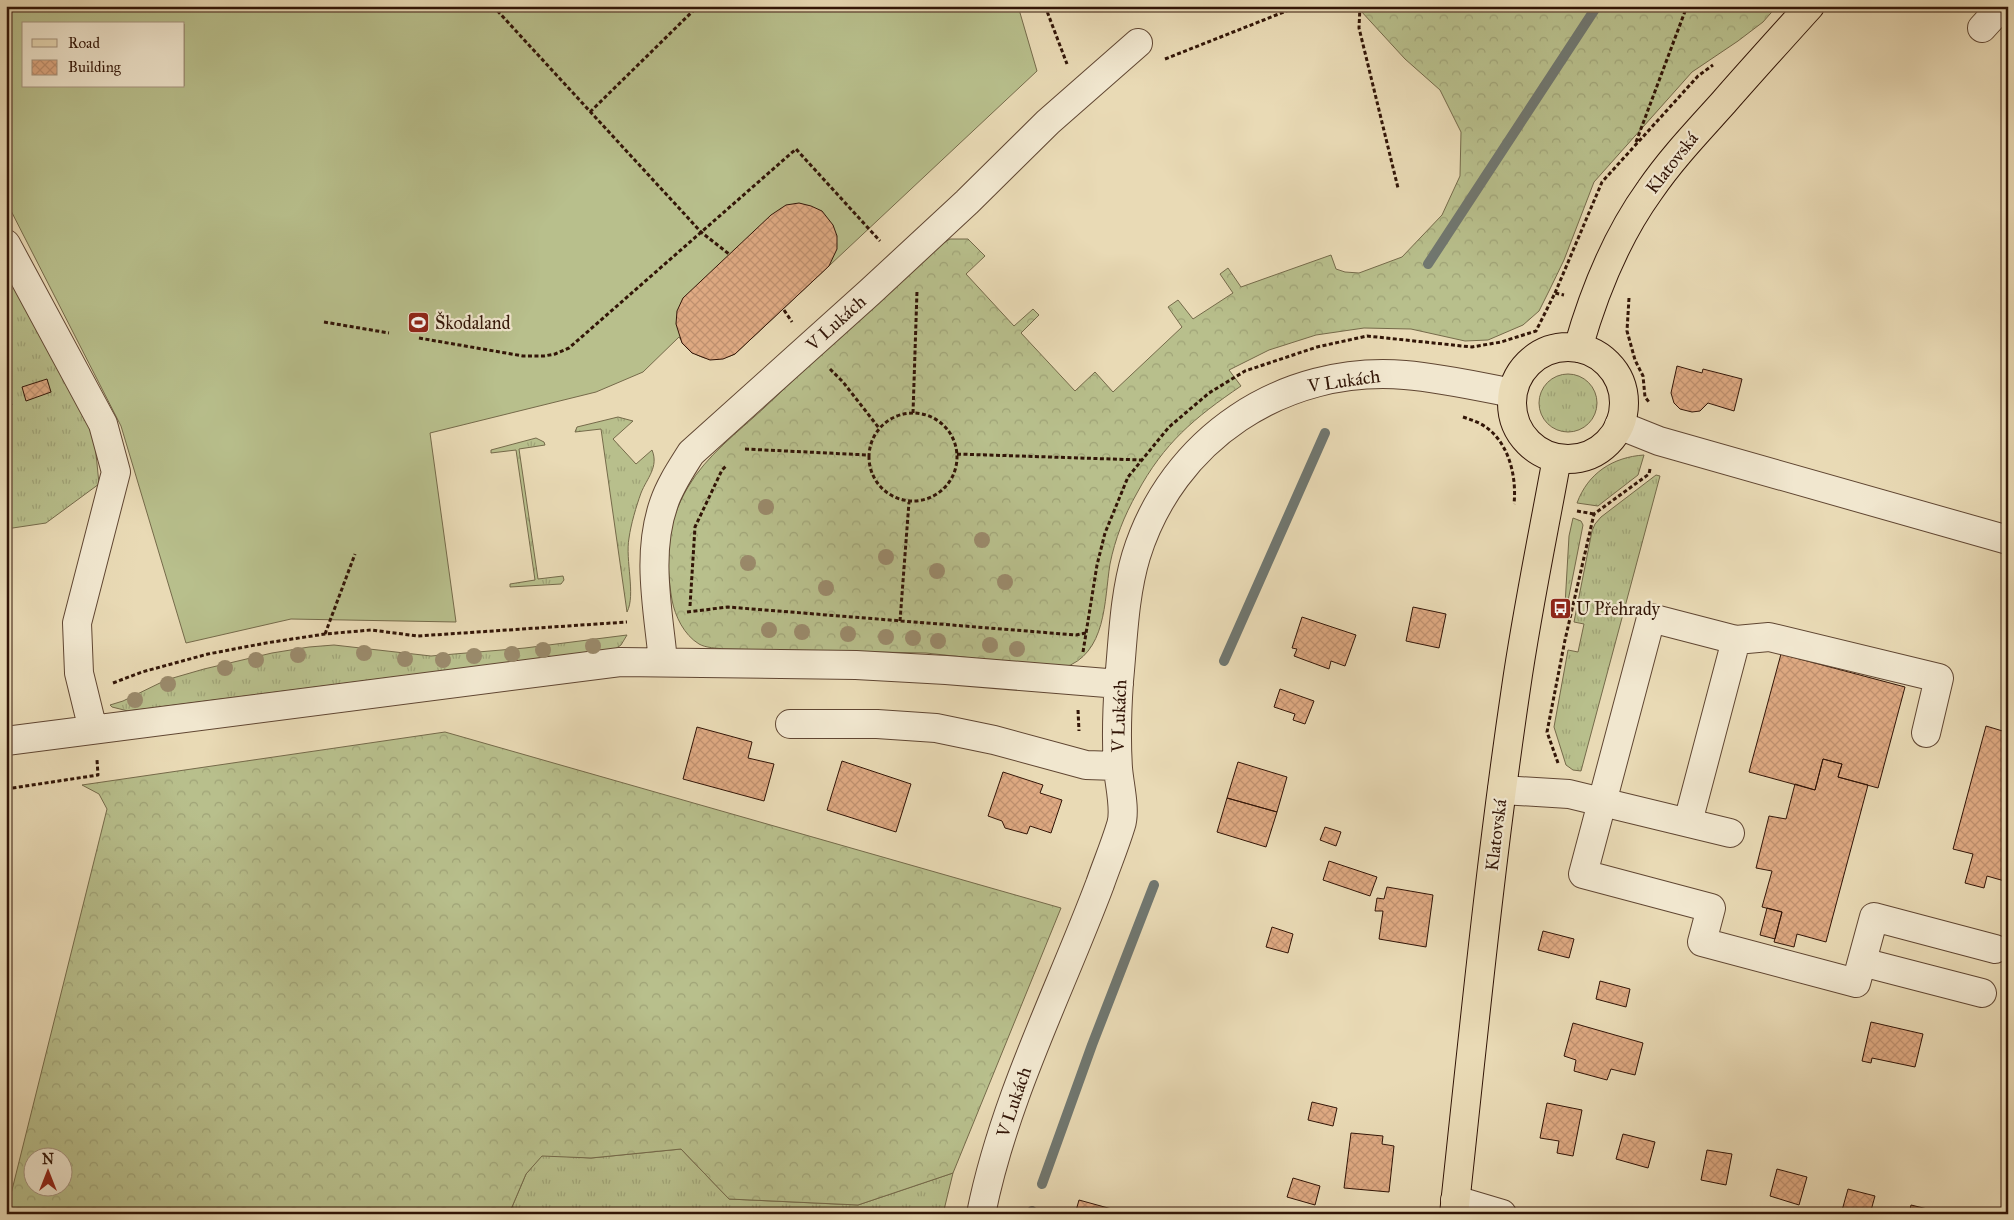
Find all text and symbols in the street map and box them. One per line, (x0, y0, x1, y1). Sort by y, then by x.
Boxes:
legend (22, 22, 185, 88)
text: Road (68, 34, 100, 52)
text: Building (68, 58, 122, 76)
street label: Klatovská (1641, 128, 1703, 198)
street label: V Lukách (801, 290, 870, 356)
sports icon: Škodaland (407, 311, 431, 335)
place label: Škodaland (435, 311, 511, 334)
street label: V Lukách (1305, 365, 1382, 397)
bus stop icon: U Přehrady (1548, 597, 1572, 621)
place label: U Přehrady (1576, 598, 1661, 620)
street label: V Lukách (1107, 679, 1131, 754)
street label: Klatovská (1481, 798, 1511, 872)
street label: V Lukách (991, 1064, 1036, 1141)
north arrow (22, 1148, 72, 1198)
text: N (42, 1151, 54, 1168)

